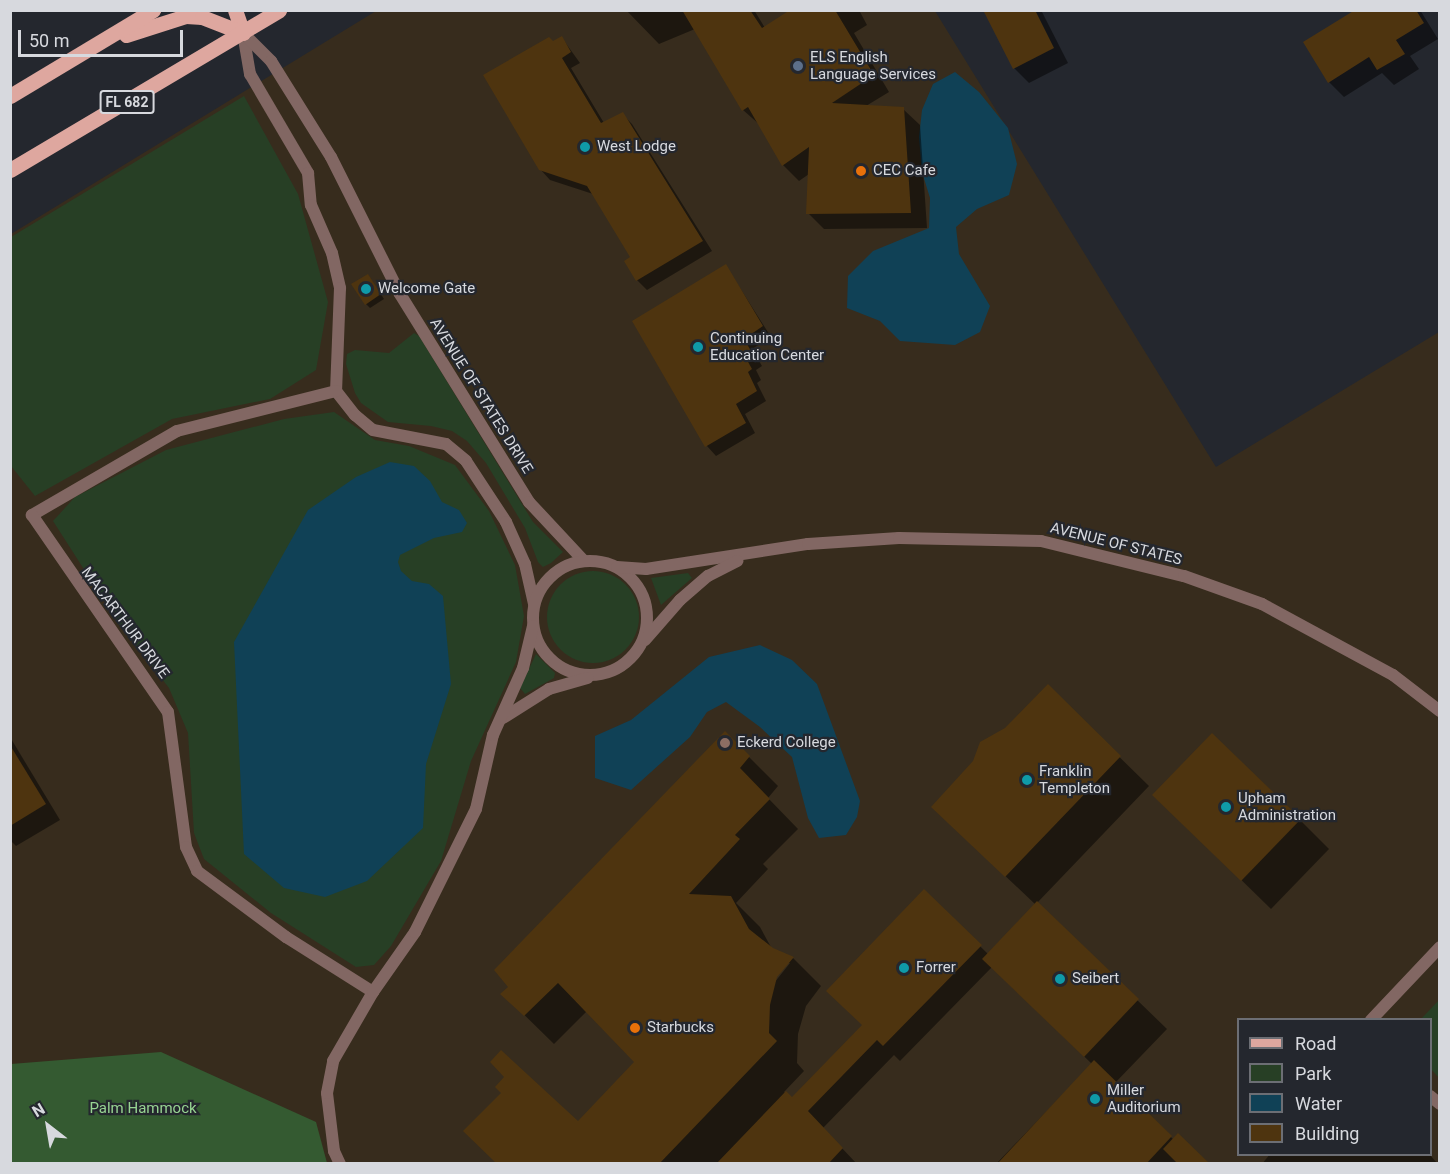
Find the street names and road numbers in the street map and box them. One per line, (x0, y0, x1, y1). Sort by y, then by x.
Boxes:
road number: FL 682 (98, 91, 156, 113)
street label: AVENUE OF STATES DRIVE (426, 315, 536, 477)
street label: AVENUE OF STATES (1048, 519, 1184, 569)
street label: MACARTHUR DRIVE (77, 564, 173, 682)

